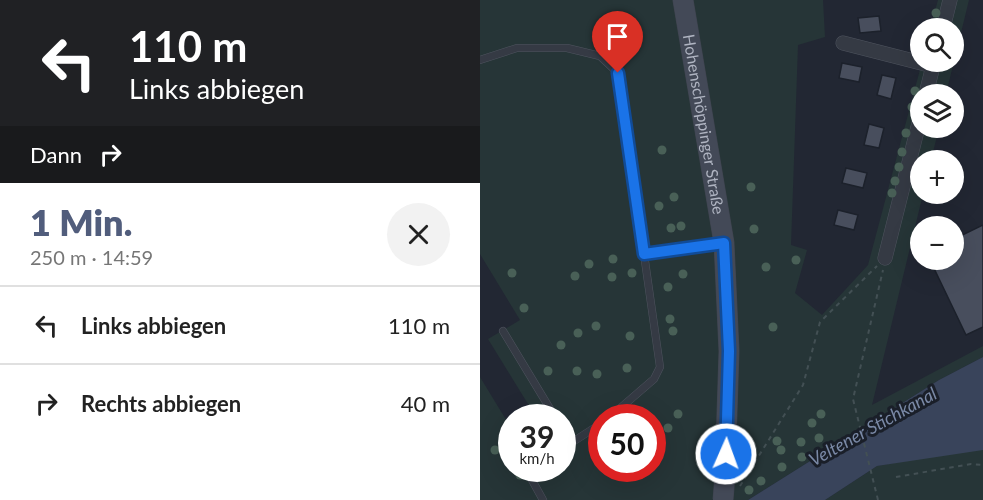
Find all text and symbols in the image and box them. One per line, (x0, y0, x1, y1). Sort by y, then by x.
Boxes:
pin (592, 11, 643, 73)
map controls (910, 18, 964, 270)
button: search (910, 18, 964, 72)
icon: arrive (601, 20, 634, 53)
text: 110 m (129, 21, 247, 71)
icon: left (30, 24, 108, 102)
street label: Hohenschöppinger Straße (680, 33, 729, 216)
text: Links abbiegen (129, 72, 304, 105)
button: layers (910, 84, 964, 138)
icon: right (94, 138, 127, 171)
text: Dann (30, 141, 82, 168)
button: + (910, 150, 964, 204)
text: 1 Min. (30, 200, 132, 244)
button: close (387, 203, 450, 266)
button: − (910, 216, 964, 270)
text: 250 m · 14:59 (30, 245, 153, 269)
icon: left (30, 309, 63, 342)
text: Links abbiegen (81, 312, 226, 339)
text: 110 m (388, 312, 450, 339)
water label: Veltener Stichkanal (805, 382, 940, 470)
icon: right (30, 387, 63, 420)
text: Rechts abbiegen (81, 390, 241, 417)
text: 40 m (401, 390, 450, 417)
speed limit sign: 50 (588, 404, 666, 482)
text: 39 (520, 418, 554, 454)
position arrow (694, 422, 758, 486)
text: km/h (519, 449, 555, 467)

